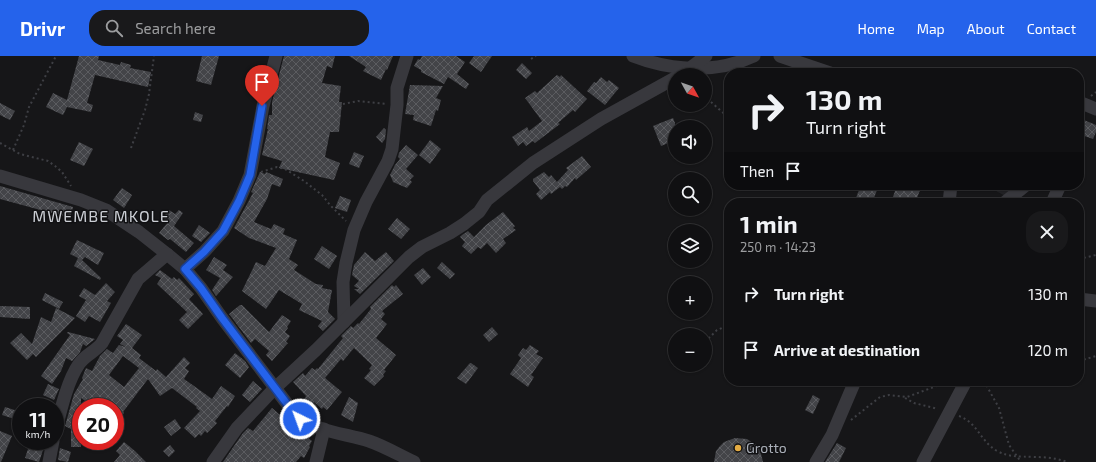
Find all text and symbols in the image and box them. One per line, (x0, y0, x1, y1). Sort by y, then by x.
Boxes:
search box (89, 10, 369, 46)
text: Drivr (20, 17, 65, 40)
icon: search (103, 17, 125, 39)
text: Search here (135, 19, 216, 37)
text: Home (858, 20, 895, 37)
text: Map (917, 20, 945, 37)
text: About (967, 20, 1005, 37)
text: Contact (1027, 20, 1076, 37)
pin (245, 65, 279, 106)
north arrow (668, 68, 712, 112)
map controls (668, 68, 712, 372)
icon: arrive (251, 71, 273, 93)
text: 130 m (806, 82, 882, 116)
icon: right (740, 84, 792, 136)
text: Turn right (806, 116, 886, 138)
button: sound (668, 120, 712, 164)
icon: arrive (782, 160, 804, 182)
text: Then (740, 162, 774, 180)
button: search (668, 172, 712, 216)
district label: MWEMBE MKOLE (32, 206, 170, 225)
text: 1 min (740, 209, 798, 238)
button: close (1026, 211, 1068, 253)
button: layers (668, 224, 712, 268)
text: 250 m · 14:23 (740, 239, 816, 255)
button: + (668, 276, 712, 320)
icon: right (740, 283, 762, 305)
text: Turn right (774, 285, 844, 303)
text: 130 m (1028, 285, 1068, 303)
button: − (668, 328, 712, 372)
icon: arrive (740, 339, 762, 361)
text: Arrive at destination (774, 341, 920, 359)
text: 120 m (1028, 341, 1068, 359)
speed limit sign: 20 (72, 398, 124, 450)
position arrow (279, 398, 321, 440)
text: 11 (29, 407, 47, 431)
text: km/h (26, 428, 50, 440)
place label: Grotto (746, 439, 787, 456)
marker: Grotto (733, 443, 743, 453)

